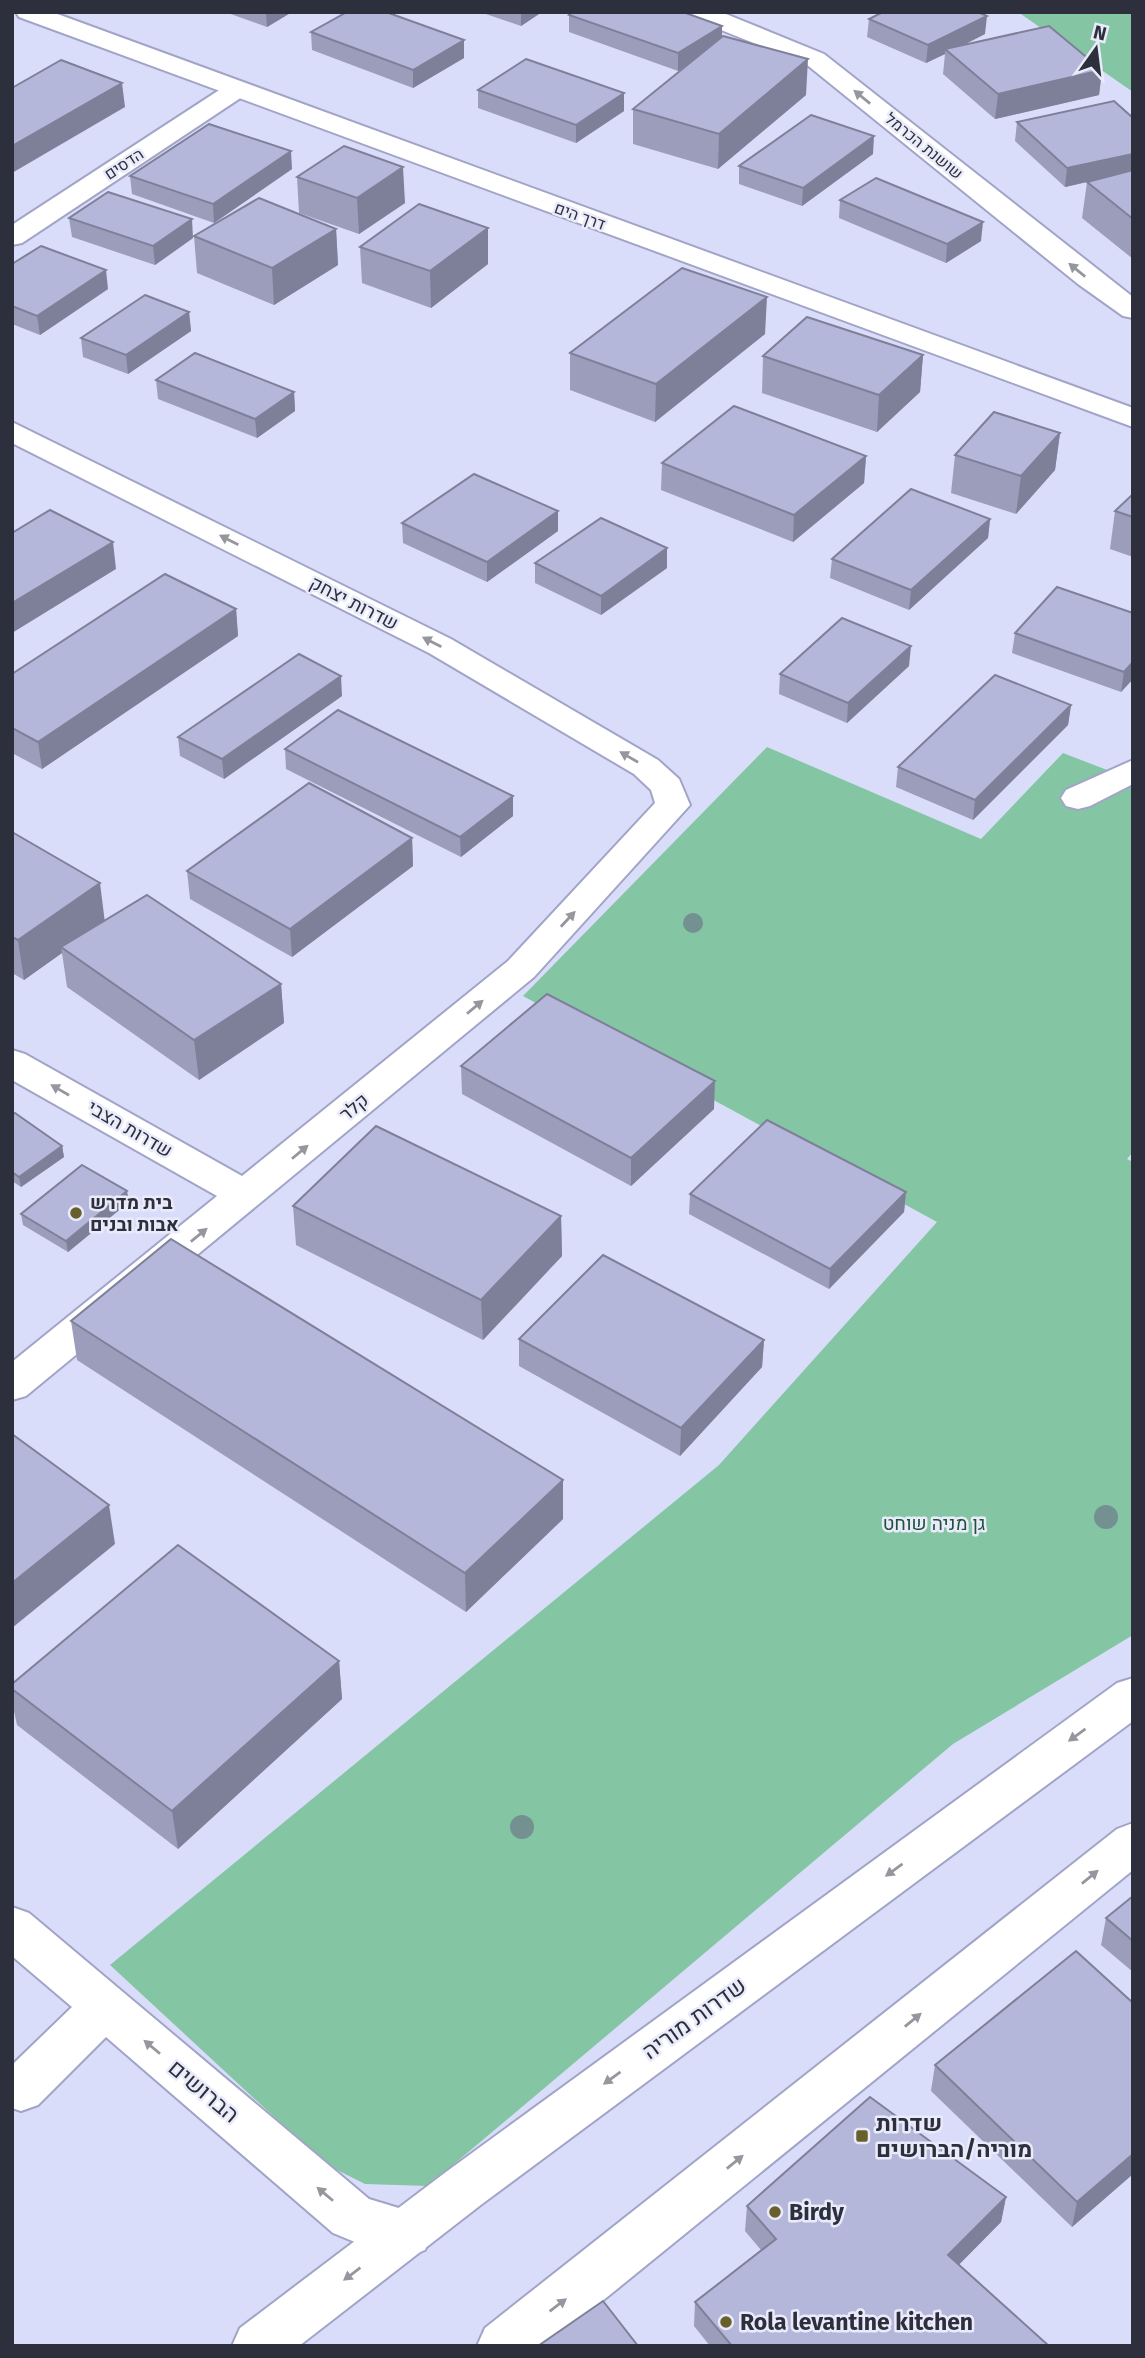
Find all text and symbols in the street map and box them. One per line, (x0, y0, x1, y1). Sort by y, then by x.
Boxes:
north arrow (1061, 14, 1131, 84)
text: N (1091, 20, 1109, 46)
one-way arrow (853, 89, 871, 104)
street label: שושנת הכרמל (881, 109, 967, 183)
street label: הדסים (101, 144, 147, 184)
street label: דרך הים (552, 198, 608, 234)
one-way arrow (1069, 263, 1086, 278)
one-way arrow (219, 534, 239, 545)
street label: שדרות יצחק (306, 571, 402, 635)
one-way arrow (422, 637, 442, 649)
one-way arrow (619, 751, 638, 763)
one-way arrow (559, 911, 575, 928)
one-way arrow (466, 1000, 484, 1015)
one-way arrow (50, 1084, 69, 1096)
street label: קלר (335, 1088, 373, 1126)
street label: שדרות הצבי (83, 1096, 177, 1162)
one-way arrow (290, 1145, 308, 1160)
place label: בית מדרש אבות ובנים (90, 1191, 179, 1236)
marker: בית מדרש אבות ובנים (68, 1205, 84, 1221)
one-way arrow (189, 1227, 207, 1242)
park label: גן מניה שוחט (883, 1512, 985, 1535)
one-way arrow (1068, 1728, 1086, 1742)
one-way arrow (885, 1863, 903, 1877)
one-way arrow (1081, 1870, 1098, 1885)
street label: שדרות מוריה (636, 1971, 752, 2065)
one-way arrow (903, 2012, 921, 2027)
one-way arrow (143, 2040, 160, 2055)
street label: הברושים (163, 2053, 245, 2129)
one-way arrow (604, 2071, 622, 2086)
place label: שדרות מוריה/הברושים (876, 2109, 1032, 2163)
marker: שדרות מוריה/הברושים (854, 2128, 870, 2144)
one-way arrow (726, 2155, 744, 2170)
one-way arrow (317, 2187, 334, 2202)
place label: Birdy (789, 2198, 845, 2226)
marker: Birdy (767, 2204, 783, 2220)
one-way arrow (344, 2267, 362, 2282)
one-way arrow (549, 2298, 567, 2312)
place label: Rola levantine kitchen (740, 2308, 973, 2336)
marker: Rola levantine kitchen (718, 2314, 734, 2330)

